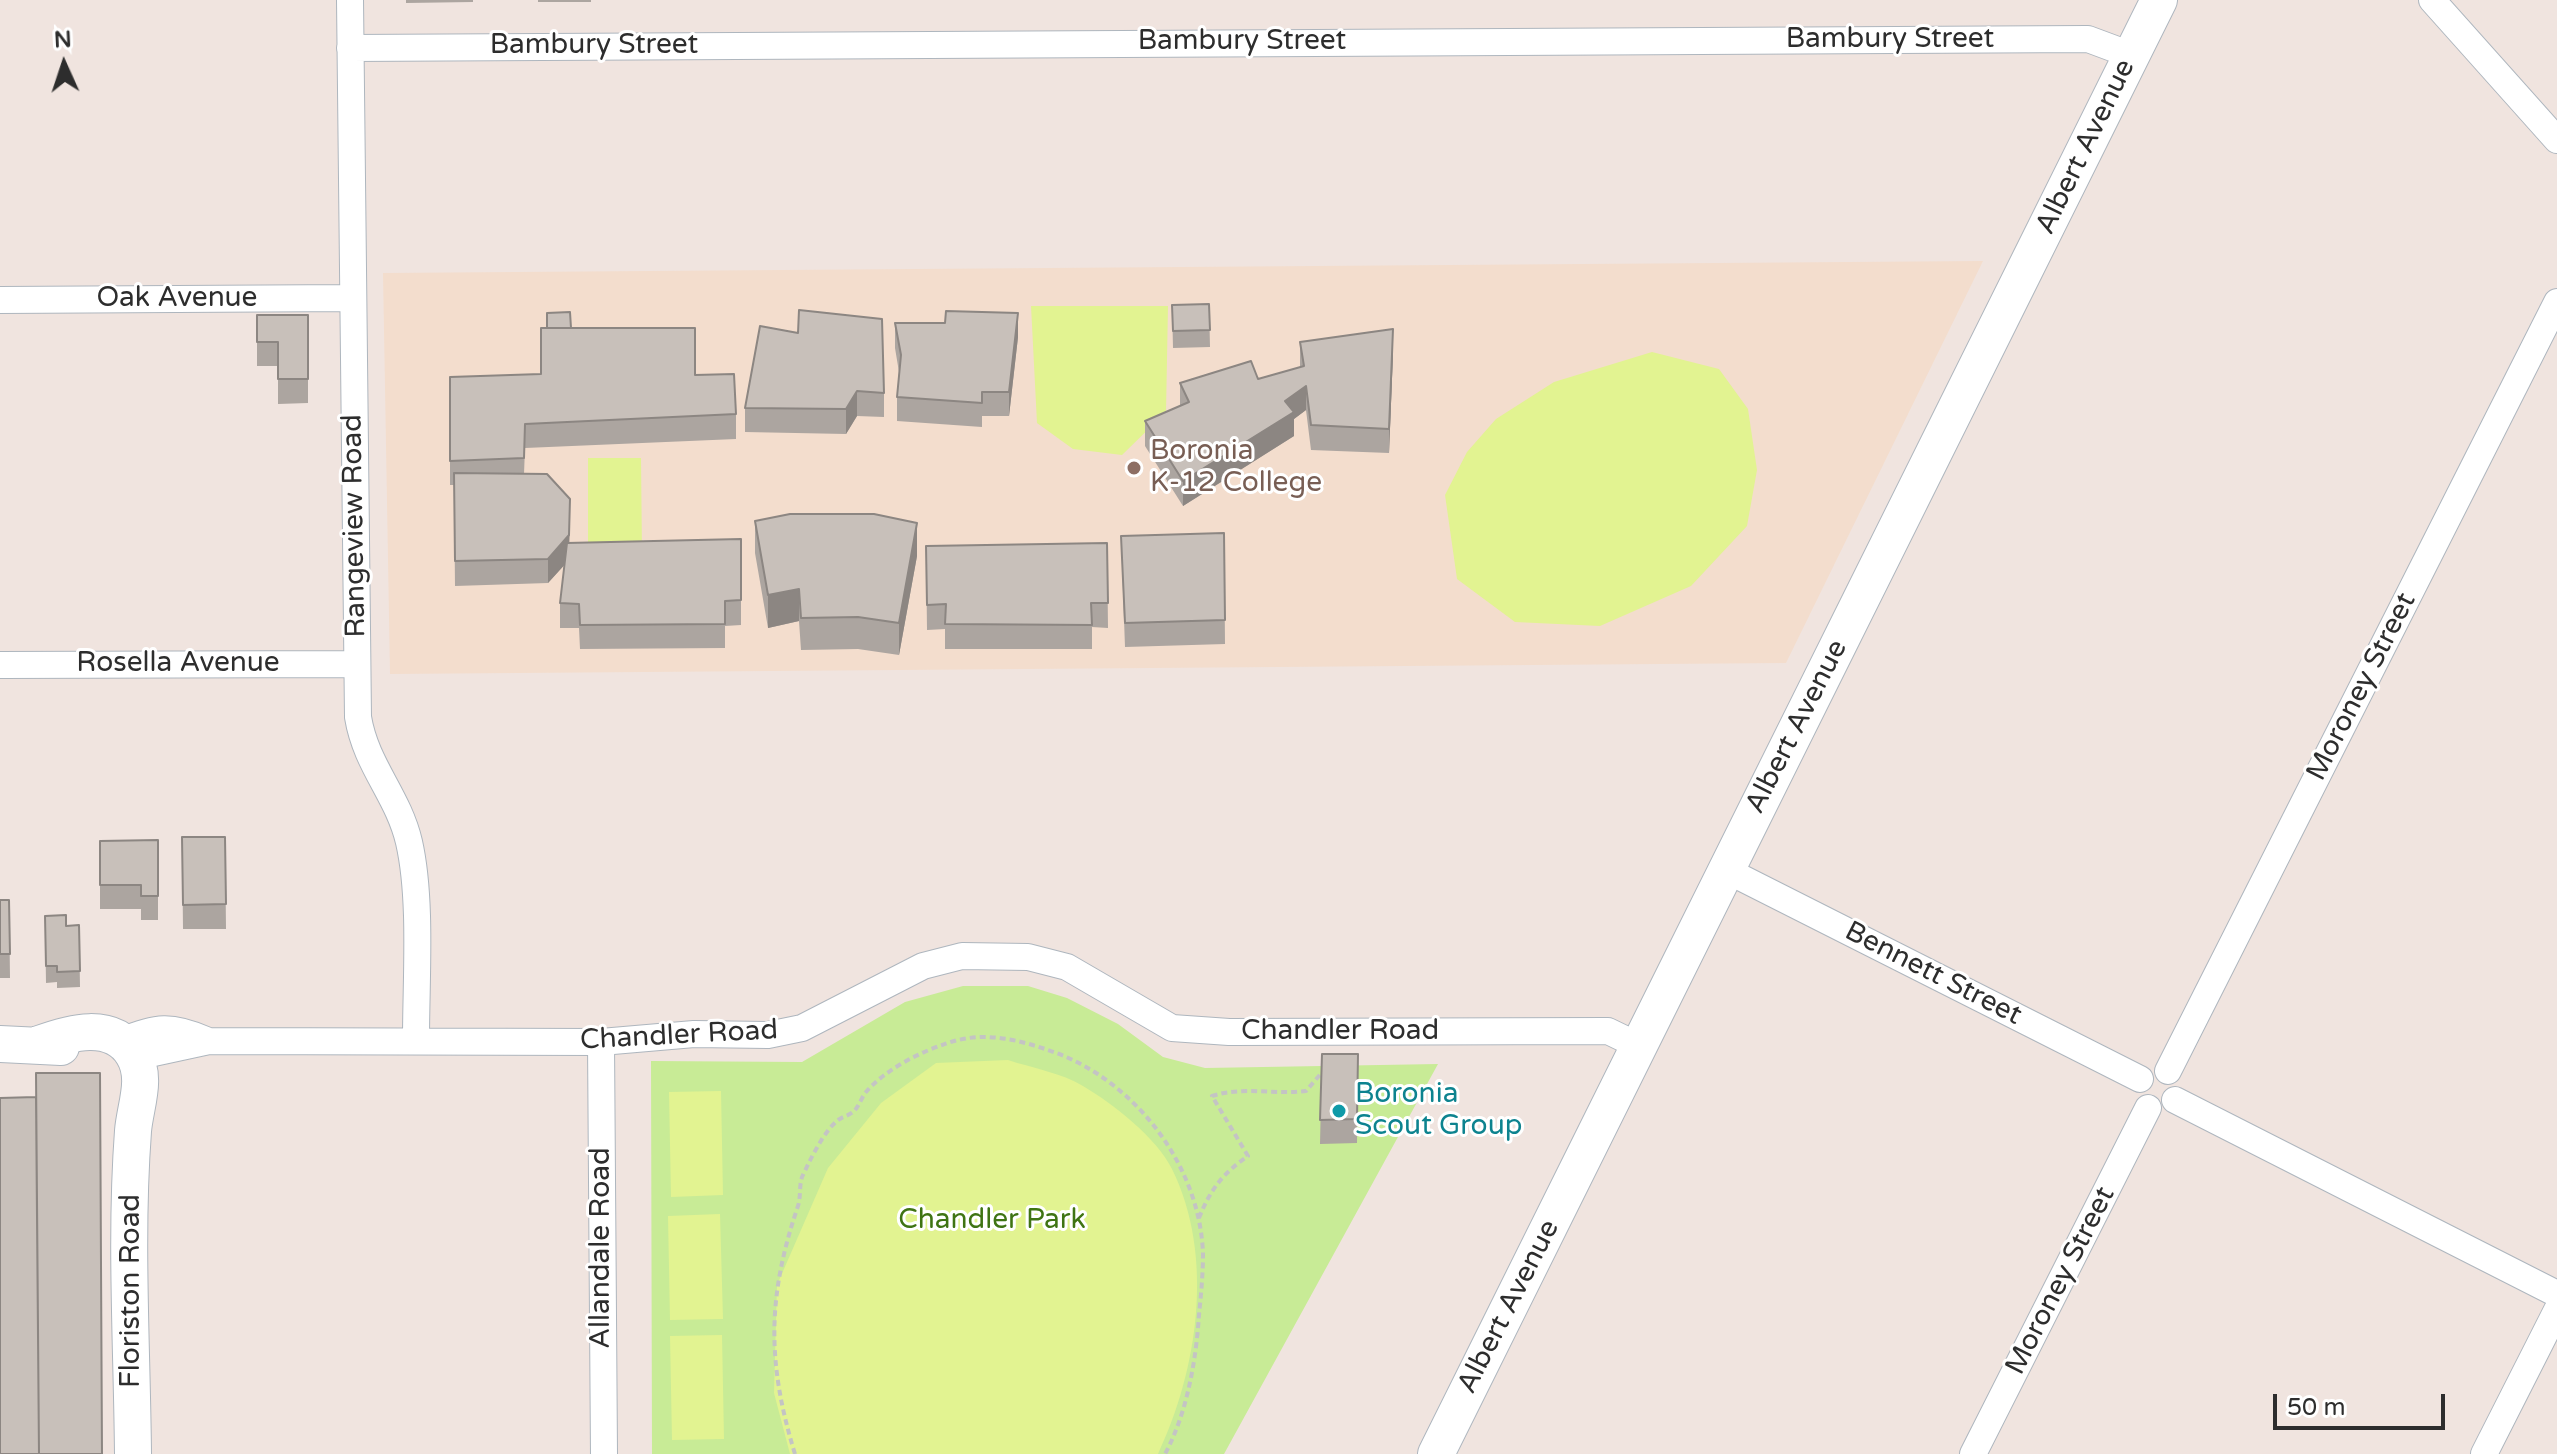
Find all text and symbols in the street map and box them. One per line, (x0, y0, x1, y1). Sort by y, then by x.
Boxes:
street label: Bambury Street (1786, 23, 1994, 57)
north arrow (24, 24, 104, 104)
street label: Bambury Street (1138, 25, 1346, 59)
text: N (53, 27, 72, 53)
street label: Bambury Street (490, 29, 698, 63)
street label: Albert Avenue (2029, 54, 2143, 240)
street label: Oak Avenue (97, 282, 257, 316)
street label: Rangeview Road (336, 414, 374, 638)
place label: Boronia K-12 College (1150, 435, 1322, 501)
marker: Boronia K-12 College (1125, 459, 1143, 477)
street label: Moroney Street (2300, 588, 2424, 786)
street label: Albert Avenue (1739, 635, 1855, 819)
street label: Rosella Avenue (76, 647, 280, 681)
street label: Bennett Street (1839, 915, 2027, 1033)
street label: Chandler Road (579, 1014, 779, 1058)
street label: Chandler Road (1241, 1015, 1439, 1049)
place label: Boronia Scout Group (1355, 1078, 1522, 1144)
marker: Boronia Scout Group (1330, 1102, 1348, 1120)
street label: Allandale Road (585, 1147, 619, 1349)
street label: Moroney Street (1999, 1182, 2123, 1380)
street label: Floriston Road (115, 1194, 149, 1388)
park label: Chandler Park (898, 1204, 1086, 1238)
street label: Albert Avenue (1451, 1215, 1567, 1399)
scale bar (2277, 1378, 2449, 1428)
text: 50 m (2287, 1393, 2345, 1422)

